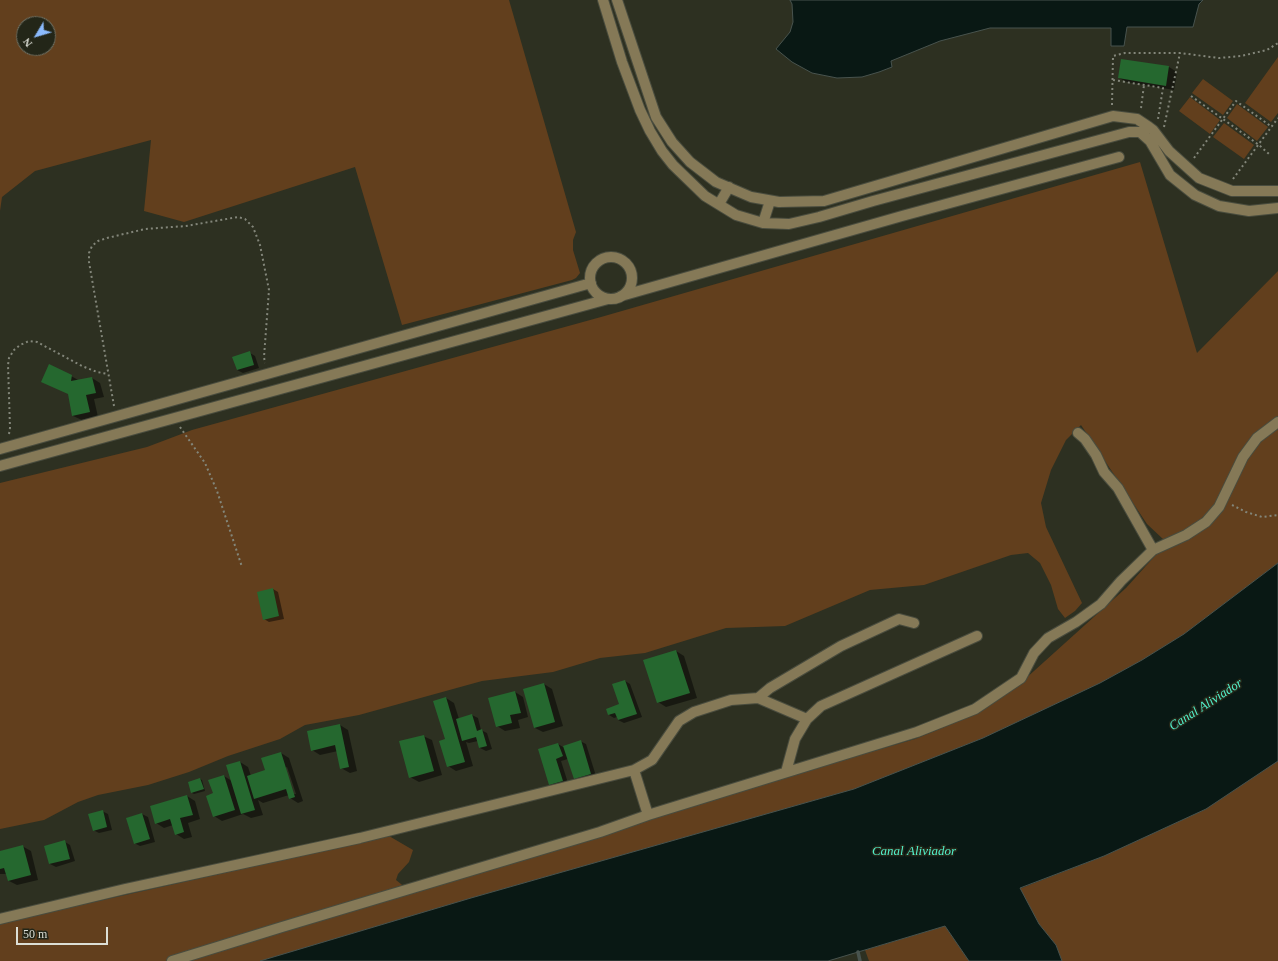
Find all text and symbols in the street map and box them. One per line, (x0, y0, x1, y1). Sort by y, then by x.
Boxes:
north arrow (16, 16, 56, 56)
text: N (20, 36, 35, 50)
water label: Canal Aliviador (1166, 676, 1246, 734)
water label: Canal Aliviador (872, 844, 956, 860)
scale bar (18, 919, 110, 945)
text: 50 m (23, 927, 47, 941)

